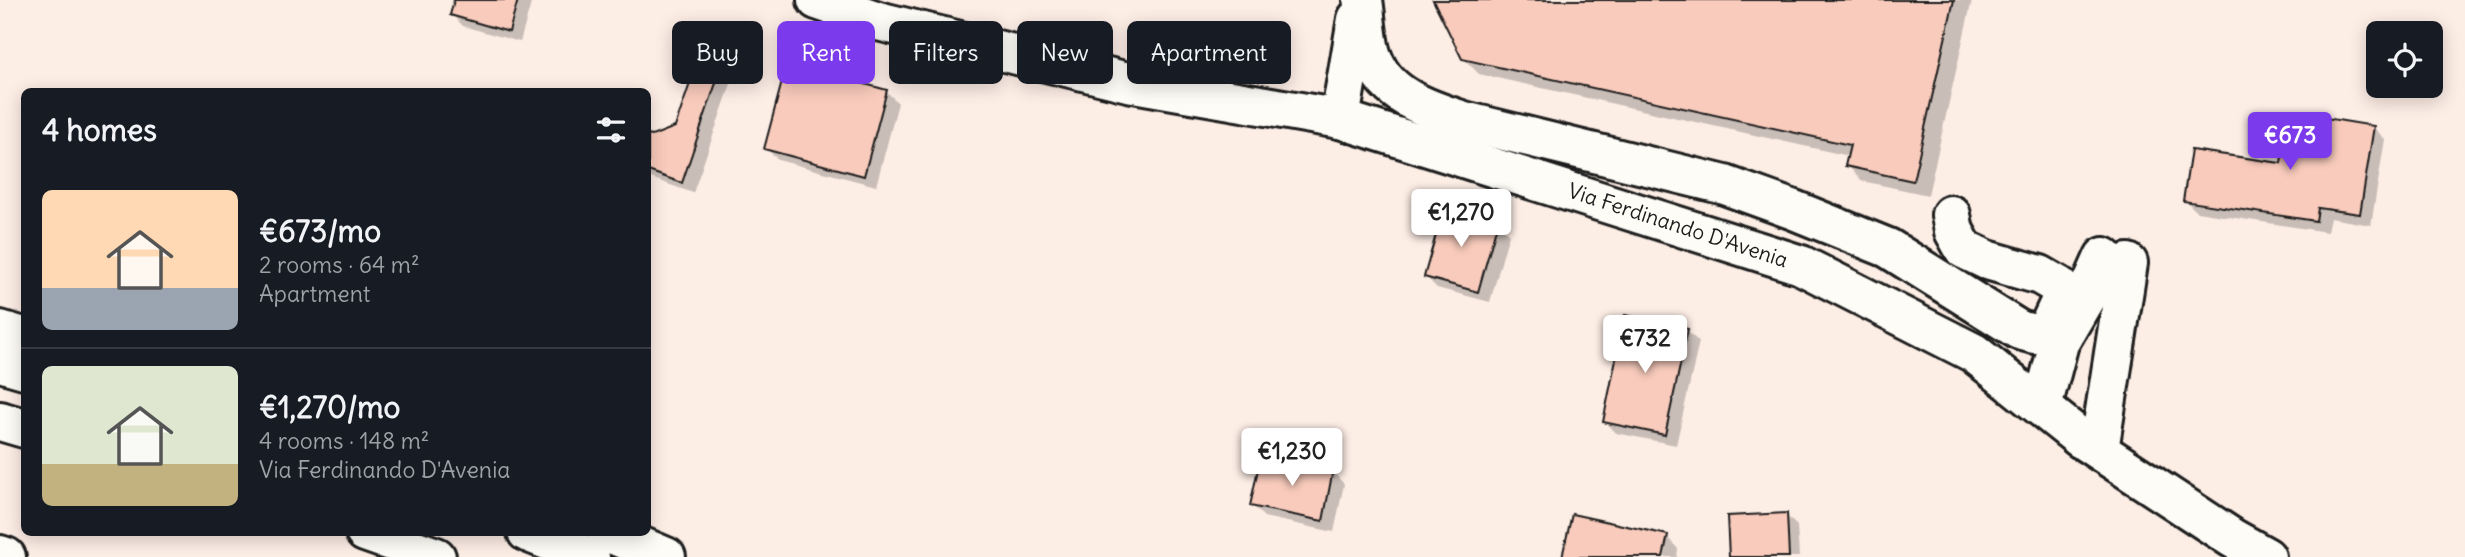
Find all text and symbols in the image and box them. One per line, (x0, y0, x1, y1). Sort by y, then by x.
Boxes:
chip: Buy (672, 21, 763, 84)
chip: Rent (777, 21, 875, 84)
chip: Filters (889, 21, 1003, 84)
chip: New (1017, 21, 1113, 84)
chip: Apartment (1127, 21, 1291, 84)
map controls (2366, 21, 2443, 98)
button: locate (2366, 21, 2443, 98)
text: 4 homes (42, 111, 157, 149)
icon: filters (592, 111, 630, 149)
pin: €673 (2249, 113, 2331, 172)
text: €673 (2264, 120, 2316, 149)
street label: Via Ferdinando D'Avenia (1565, 177, 1791, 273)
pin: €1,270 (1404, 190, 1518, 249)
text: €1,270 (1427, 197, 1495, 226)
text: €673/mo (259, 212, 381, 250)
icon: home (98, 218, 182, 302)
text: 2 rooms · 64 m² (259, 250, 420, 279)
text: Apartment (259, 279, 371, 308)
pin: €732 (1604, 316, 1686, 375)
text: €732 (1619, 323, 1671, 352)
text: €1,270/mo (259, 388, 400, 426)
icon: home (98, 394, 182, 478)
text: 4 rooms · 148 m² (259, 426, 429, 455)
pin: €1,230 (1235, 428, 1349, 488)
text: €1,230 (1257, 436, 1327, 465)
text: Via Ferdinando D'Avenia (259, 455, 510, 484)

